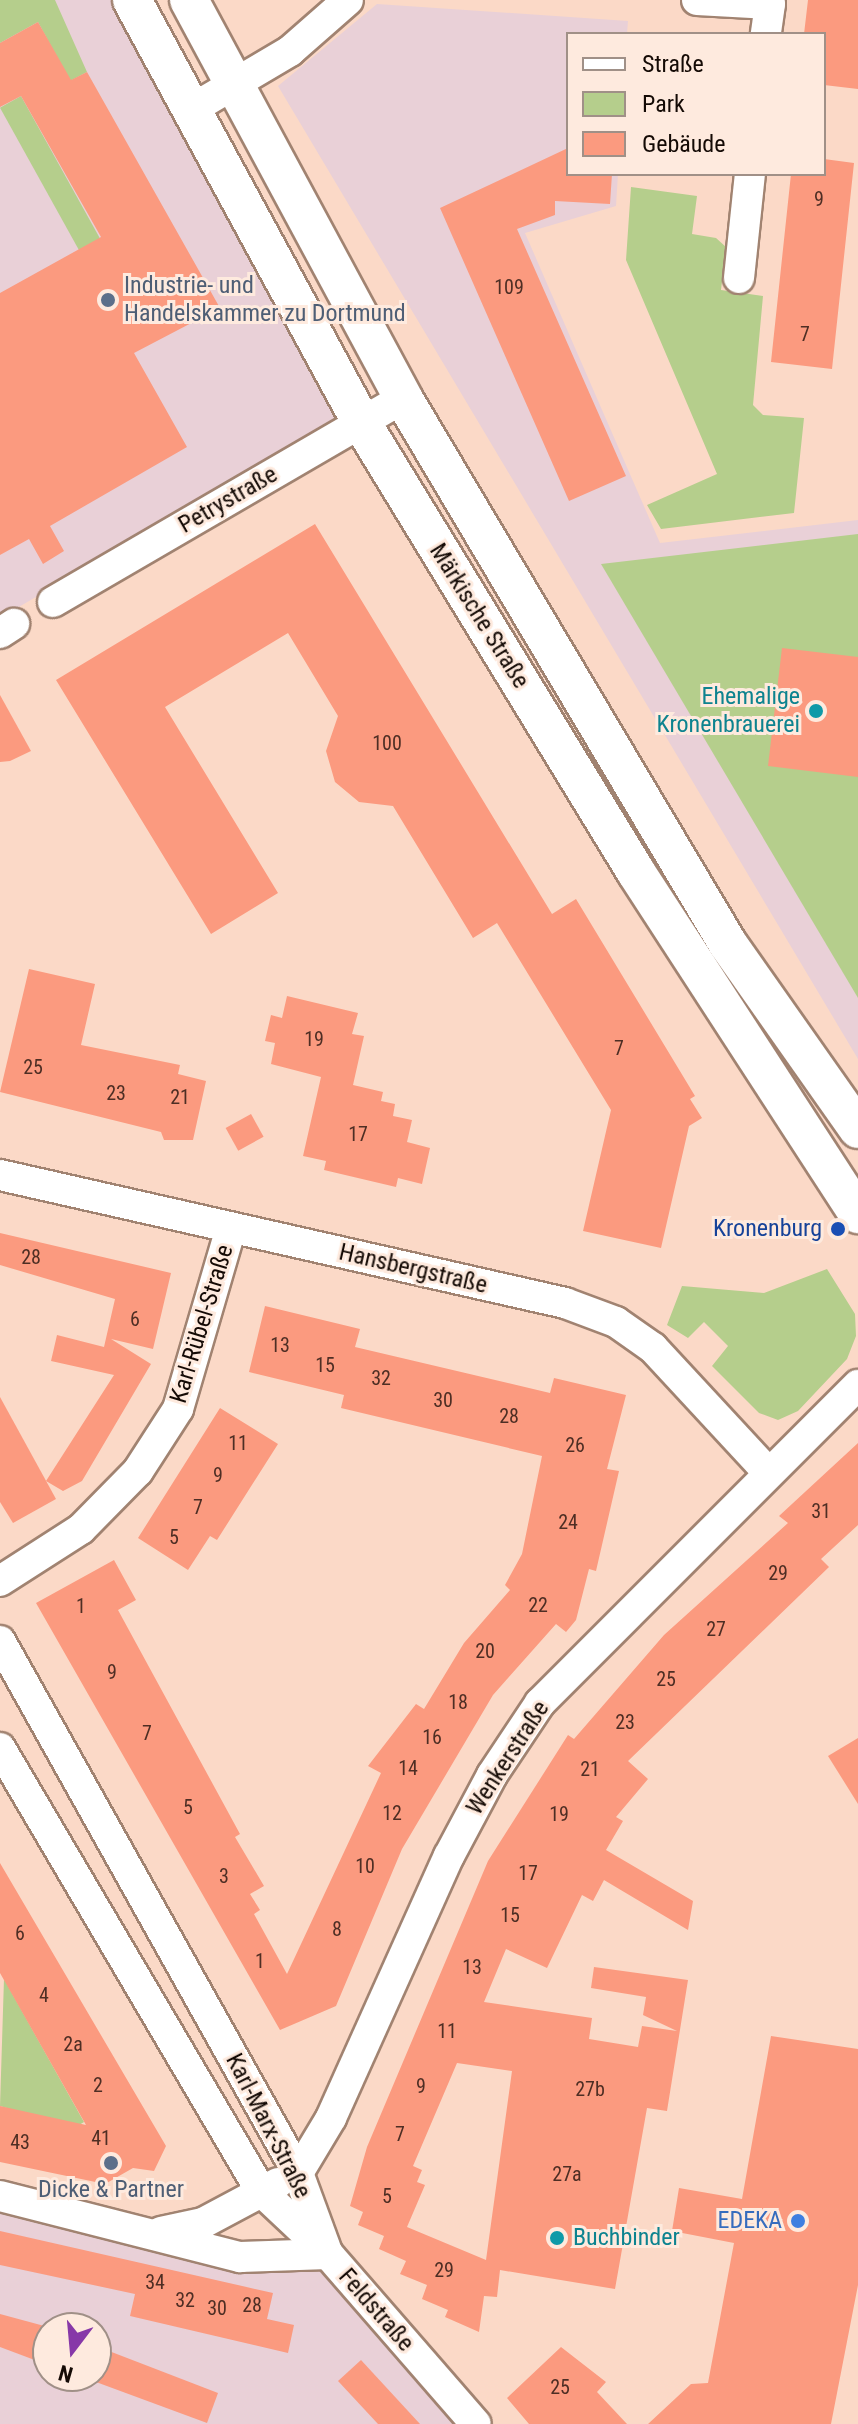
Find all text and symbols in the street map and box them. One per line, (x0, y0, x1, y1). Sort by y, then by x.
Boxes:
legend (566, 32, 826, 176)
text: Straße (642, 50, 704, 78)
text: Park (642, 90, 685, 118)
text: Gebäude (642, 130, 726, 158)
house number: 9 (814, 187, 824, 211)
place label: Industrie- und Handelskammer zu Dortmund (124, 272, 406, 328)
house number: 109 (494, 275, 524, 299)
marker: Industrie- und Handelskammer zu Dortmund (99, 291, 117, 309)
house number: 7 (800, 322, 810, 346)
street label: Petrystraße (174, 460, 282, 540)
street label: Märkische Straße (423, 538, 535, 694)
place label: Ehemalige Kronenbrauerei (656, 683, 800, 739)
marker: Ehemalige Kronenbrauerei (807, 702, 825, 720)
house number: 100 (372, 731, 402, 755)
house number: 19 (304, 1027, 324, 1051)
house number: 7 (614, 1036, 624, 1060)
house number: 25 (23, 1055, 43, 1079)
house number: 23 (106, 1081, 126, 1105)
house number: 21 (170, 1085, 190, 1109)
house number: 17 (348, 1122, 368, 1146)
place label: Kronenburg (713, 1215, 822, 1243)
marker: Kronenburg (829, 1220, 847, 1238)
street label: Hansbergstraße (336, 1238, 490, 1300)
street label: Karl-Rübel-Straße (164, 1241, 240, 1407)
house number: 28 (21, 1245, 41, 1269)
house number: 6 (130, 1307, 140, 1331)
house number: 13 (270, 1333, 290, 1357)
house number: 15 (315, 1353, 335, 1377)
house number: 32 (371, 1366, 391, 1390)
house number: 30 (433, 1388, 453, 1412)
house number: 28 (499, 1404, 519, 1428)
house number: 11 (228, 1431, 248, 1455)
house number: 26 (565, 1433, 585, 1457)
house number: 9 (213, 1463, 223, 1487)
house number: 7 (193, 1495, 203, 1519)
house number: 31 (811, 1499, 831, 1523)
house number: 24 (558, 1510, 578, 1534)
house number: 5 (169, 1525, 179, 1549)
house number: 29 (768, 1561, 788, 1585)
house number: 22 (528, 1593, 548, 1617)
house number: 1 (76, 1594, 86, 1618)
house number: 27 (706, 1617, 726, 1641)
house number: 20 (475, 1639, 495, 1663)
house number: 9 (107, 1660, 117, 1684)
house number: 25 (656, 1667, 676, 1691)
house number: 18 (448, 1690, 468, 1714)
street label: Wenkerstraße (460, 1696, 556, 1820)
house number: 23 (615, 1710, 635, 1734)
house number: 7 (142, 1721, 152, 1745)
house number: 16 (422, 1725, 442, 1749)
house number: 14 (398, 1756, 418, 1780)
house number: 21 (580, 1757, 600, 1781)
house number: 5 (183, 1795, 193, 1819)
house number: 12 (382, 1801, 402, 1825)
house number: 19 (549, 1802, 569, 1826)
house number: 10 (355, 1854, 375, 1878)
house number: 17 (518, 1861, 538, 1885)
house number: 3 (219, 1864, 229, 1888)
house number: 15 (500, 1903, 520, 1927)
house number: 8 (332, 1917, 342, 1941)
house number: 6 (15, 1921, 25, 1945)
house number: 1 (255, 1949, 265, 1973)
house number: 13 (462, 1955, 482, 1979)
house number: 4 (39, 1983, 49, 2007)
house number: 11 (437, 2019, 457, 2043)
house number: 2a (63, 2032, 83, 2056)
street label: Karl-Marx-Straße (219, 2049, 317, 2203)
house number: 2 (93, 2073, 103, 2097)
house number: 9 (416, 2074, 426, 2098)
house number: 27b (575, 2077, 605, 2101)
house number: 7 (395, 2122, 405, 2146)
house number: 41 (91, 2126, 111, 2150)
house number: 43 (10, 2130, 30, 2154)
marker: Dicke & Partner (102, 2154, 120, 2172)
house number: 27a (552, 2162, 582, 2186)
place label: Dicke & Partner (38, 2176, 184, 2204)
house number: 5 (382, 2184, 392, 2208)
place label: EDEKA (718, 2207, 782, 2235)
marker: EDEKA (789, 2212, 807, 2230)
place label: Buchbinder (573, 2224, 680, 2252)
marker: Buchbinder (548, 2229, 566, 2247)
house number: 29 (434, 2258, 454, 2282)
street label: Feldstraße (332, 2263, 420, 2357)
house number: 34 (145, 2270, 165, 2294)
house number: 32 (175, 2288, 195, 2312)
house number: 28 (242, 2293, 262, 2317)
house number: 30 (207, 2296, 227, 2320)
north arrow (32, 2312, 112, 2392)
text: N (56, 2360, 76, 2388)
house number: 25 (550, 2375, 570, 2399)

